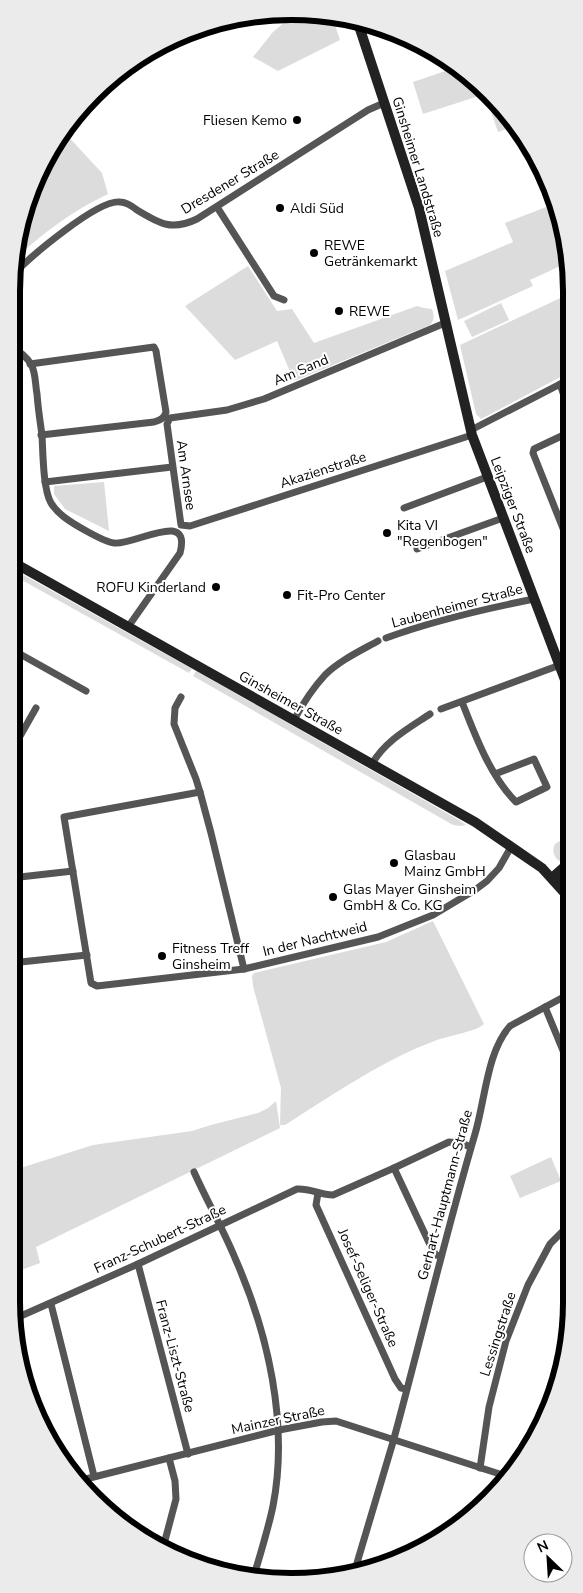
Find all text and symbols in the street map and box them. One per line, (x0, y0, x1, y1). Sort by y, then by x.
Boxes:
street label: Ginsheimer Landstraße (388, 94, 448, 240)
place label: Fliesen Kemo (203, 111, 287, 130)
marker: Fliesen Kemo (291, 114, 303, 126)
street label: Dresdener Straße (178, 145, 282, 219)
place label: Aldi Süd (290, 199, 344, 218)
marker: Aldi Süd (274, 202, 286, 214)
place label: REWE Getränkemarkt (324, 236, 417, 271)
marker: REWE Getränkemarkt (308, 247, 320, 259)
place label: REWE (349, 302, 390, 321)
marker: REWE (333, 305, 345, 317)
street label: Am Sand (271, 350, 331, 390)
street label: Am Arnsee (172, 439, 200, 511)
street label: Akazienstraße (277, 447, 369, 493)
street label: Leipziger Straße (486, 454, 540, 556)
place label: Kita VI "Regenbogen" (397, 516, 488, 551)
marker: Kita VI "Regenbogen" (381, 527, 393, 539)
place label: ROFU Kinderland (96, 578, 206, 597)
street label: Laubenheimer Straße (389, 579, 525, 633)
marker: ROFU Kinderland (210, 581, 222, 593)
place label: Fit-Pro Center (297, 586, 385, 605)
marker: Fit-Pro Center (281, 589, 293, 601)
street label: Ginsheimer Straße (235, 666, 347, 740)
place label: Glasbau Mainz GmbH (404, 846, 486, 881)
marker: Glasbau Mainz GmbH (388, 857, 400, 869)
place label: Glas Mayer Ginsheim GmbH & Co. KG (343, 880, 476, 915)
marker: Glas Mayer Ginsheim GmbH & Co. KG (327, 891, 339, 903)
street label: In der Nachtweid (261, 917, 369, 961)
place label: Fitness Treff Ginsheim (172, 939, 249, 974)
marker: Fitness Treff Ginsheim (156, 950, 168, 962)
street label: Gerhart-Hauptmann-Straße (413, 1108, 477, 1282)
street label: Franz-Schubert-Straße (91, 1200, 229, 1278)
street label: Josef-Seliger-Straße (333, 1225, 403, 1350)
street label: Lessingstraße (475, 1289, 521, 1379)
street label: Franz-Liszt-Straße (151, 1298, 199, 1414)
street label: Mainzer Straße (230, 1401, 326, 1439)
north arrow (523, 1533, 573, 1583)
text: N (534, 1536, 551, 1557)

